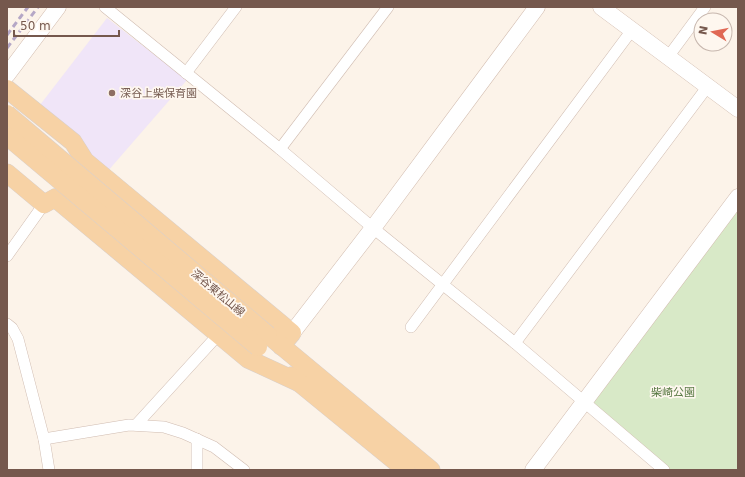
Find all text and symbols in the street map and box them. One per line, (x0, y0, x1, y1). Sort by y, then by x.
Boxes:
scale bar (14, 12, 119, 38)
north arrow (693, 12, 733, 52)
text: 50 m (20, 19, 51, 33)
text: N (696, 25, 711, 36)
place label: 深谷上柴保育園 (120, 87, 197, 100)
marker: 深谷上柴保育園 (107, 88, 117, 98)
street label: 深谷東松山線 (189, 267, 247, 319)
park label: 柴崎公園 (651, 386, 695, 399)

